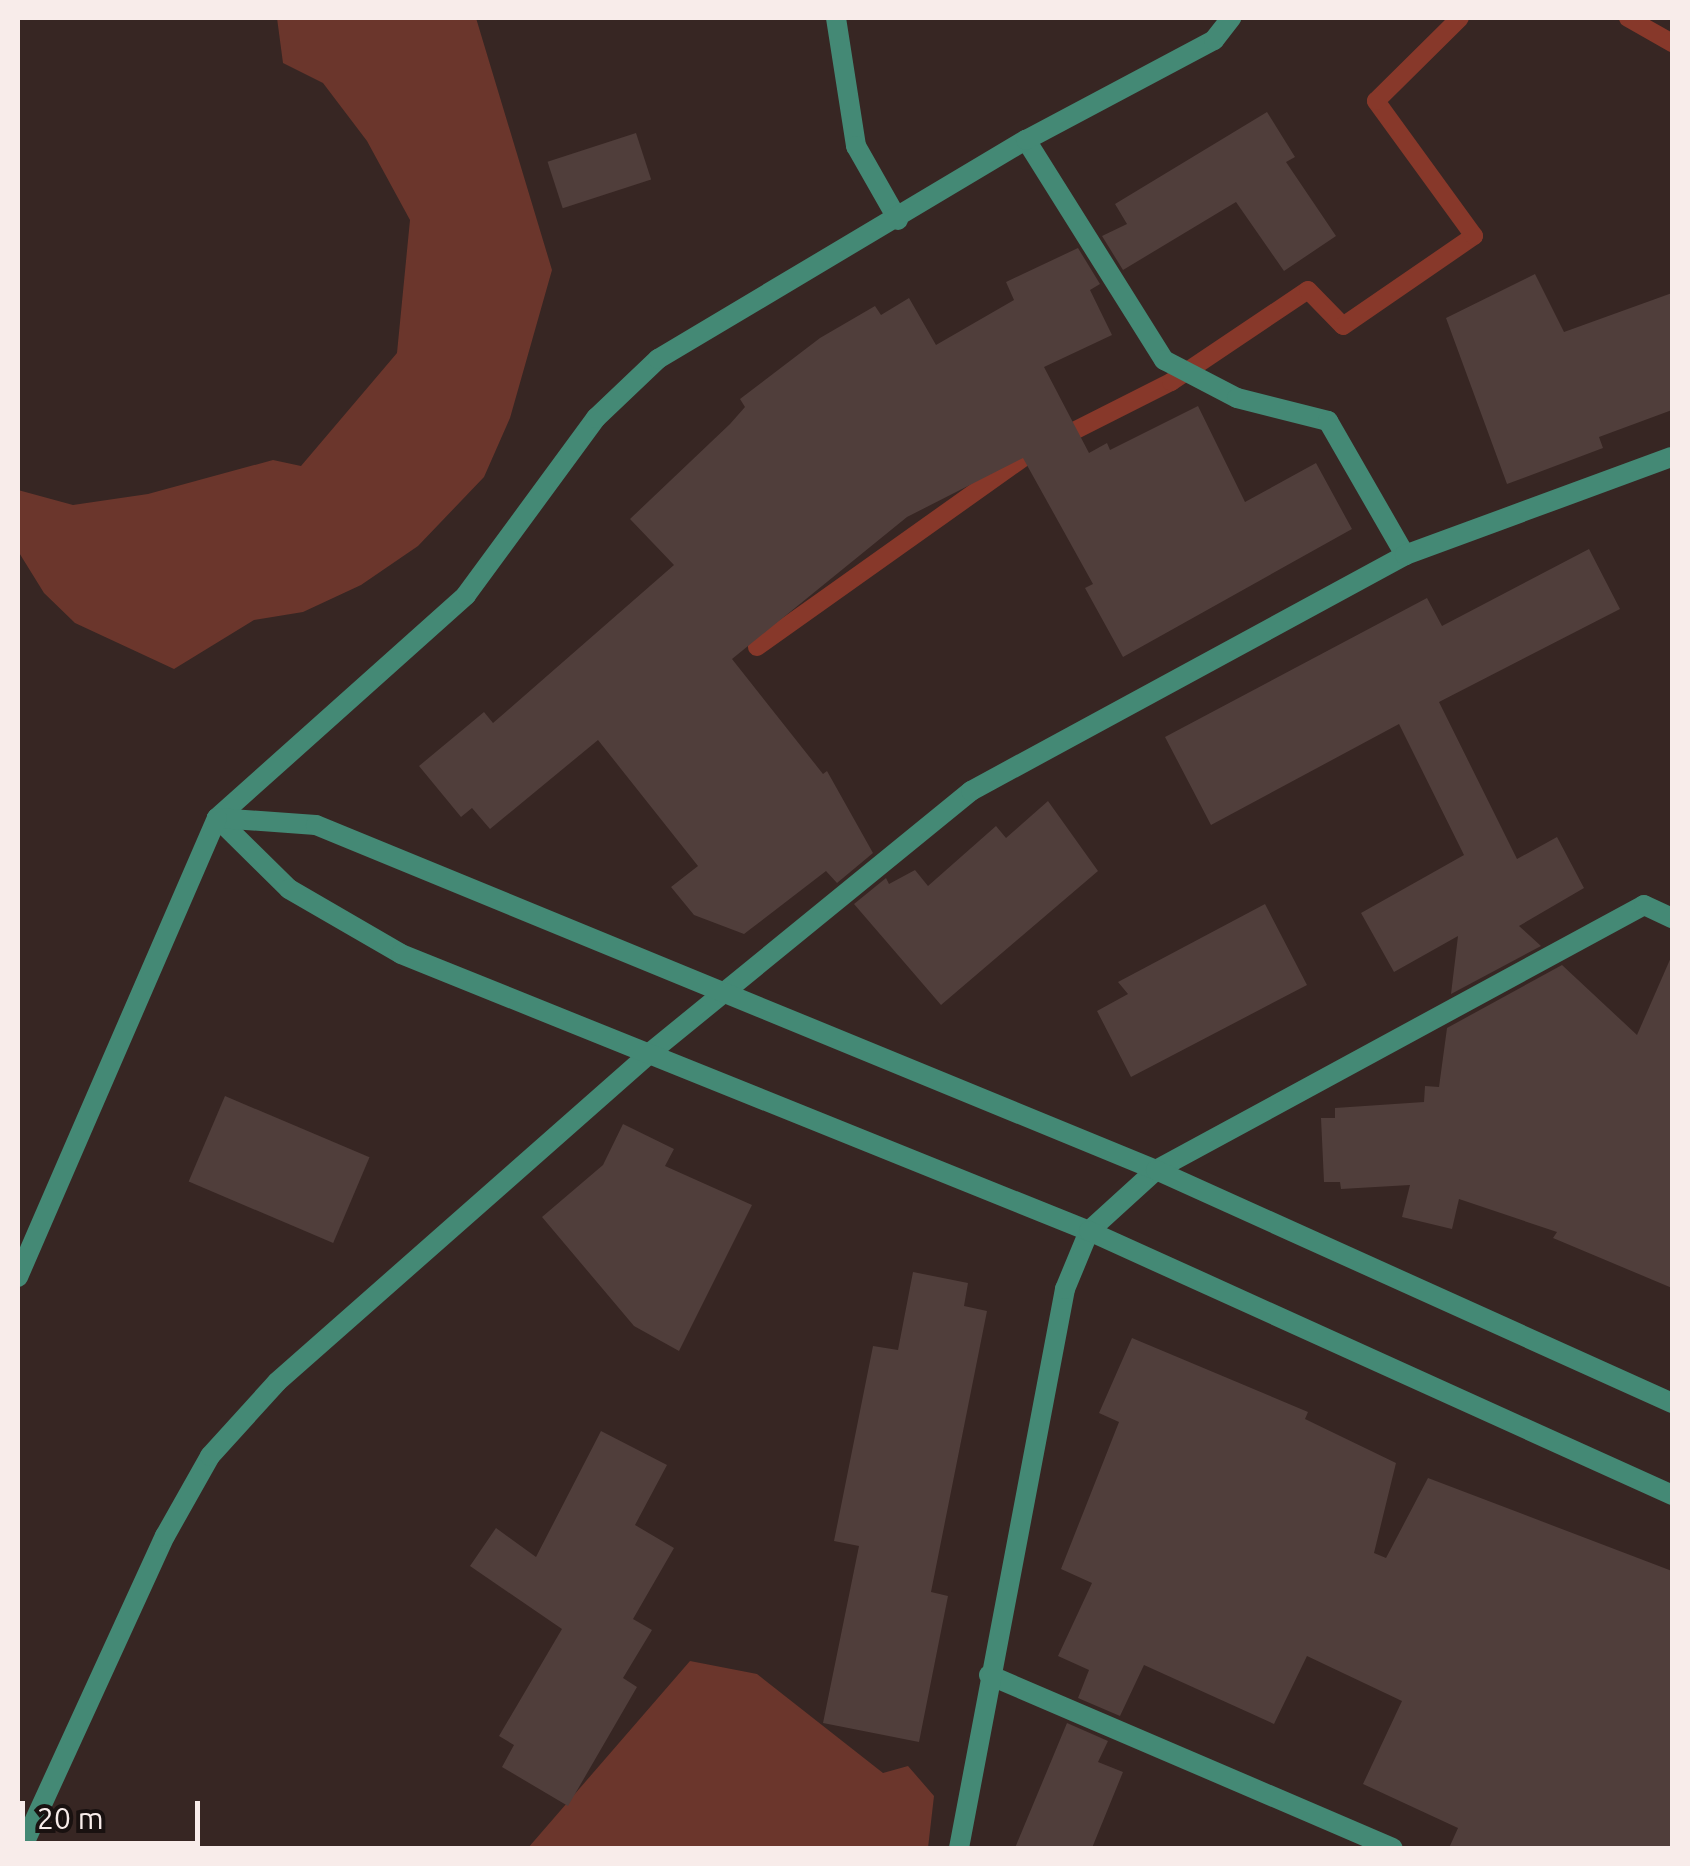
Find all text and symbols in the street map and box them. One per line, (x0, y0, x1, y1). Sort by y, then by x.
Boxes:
scale bar (25, 1781, 205, 1843)
text: 20 m (37, 1801, 104, 1835)

